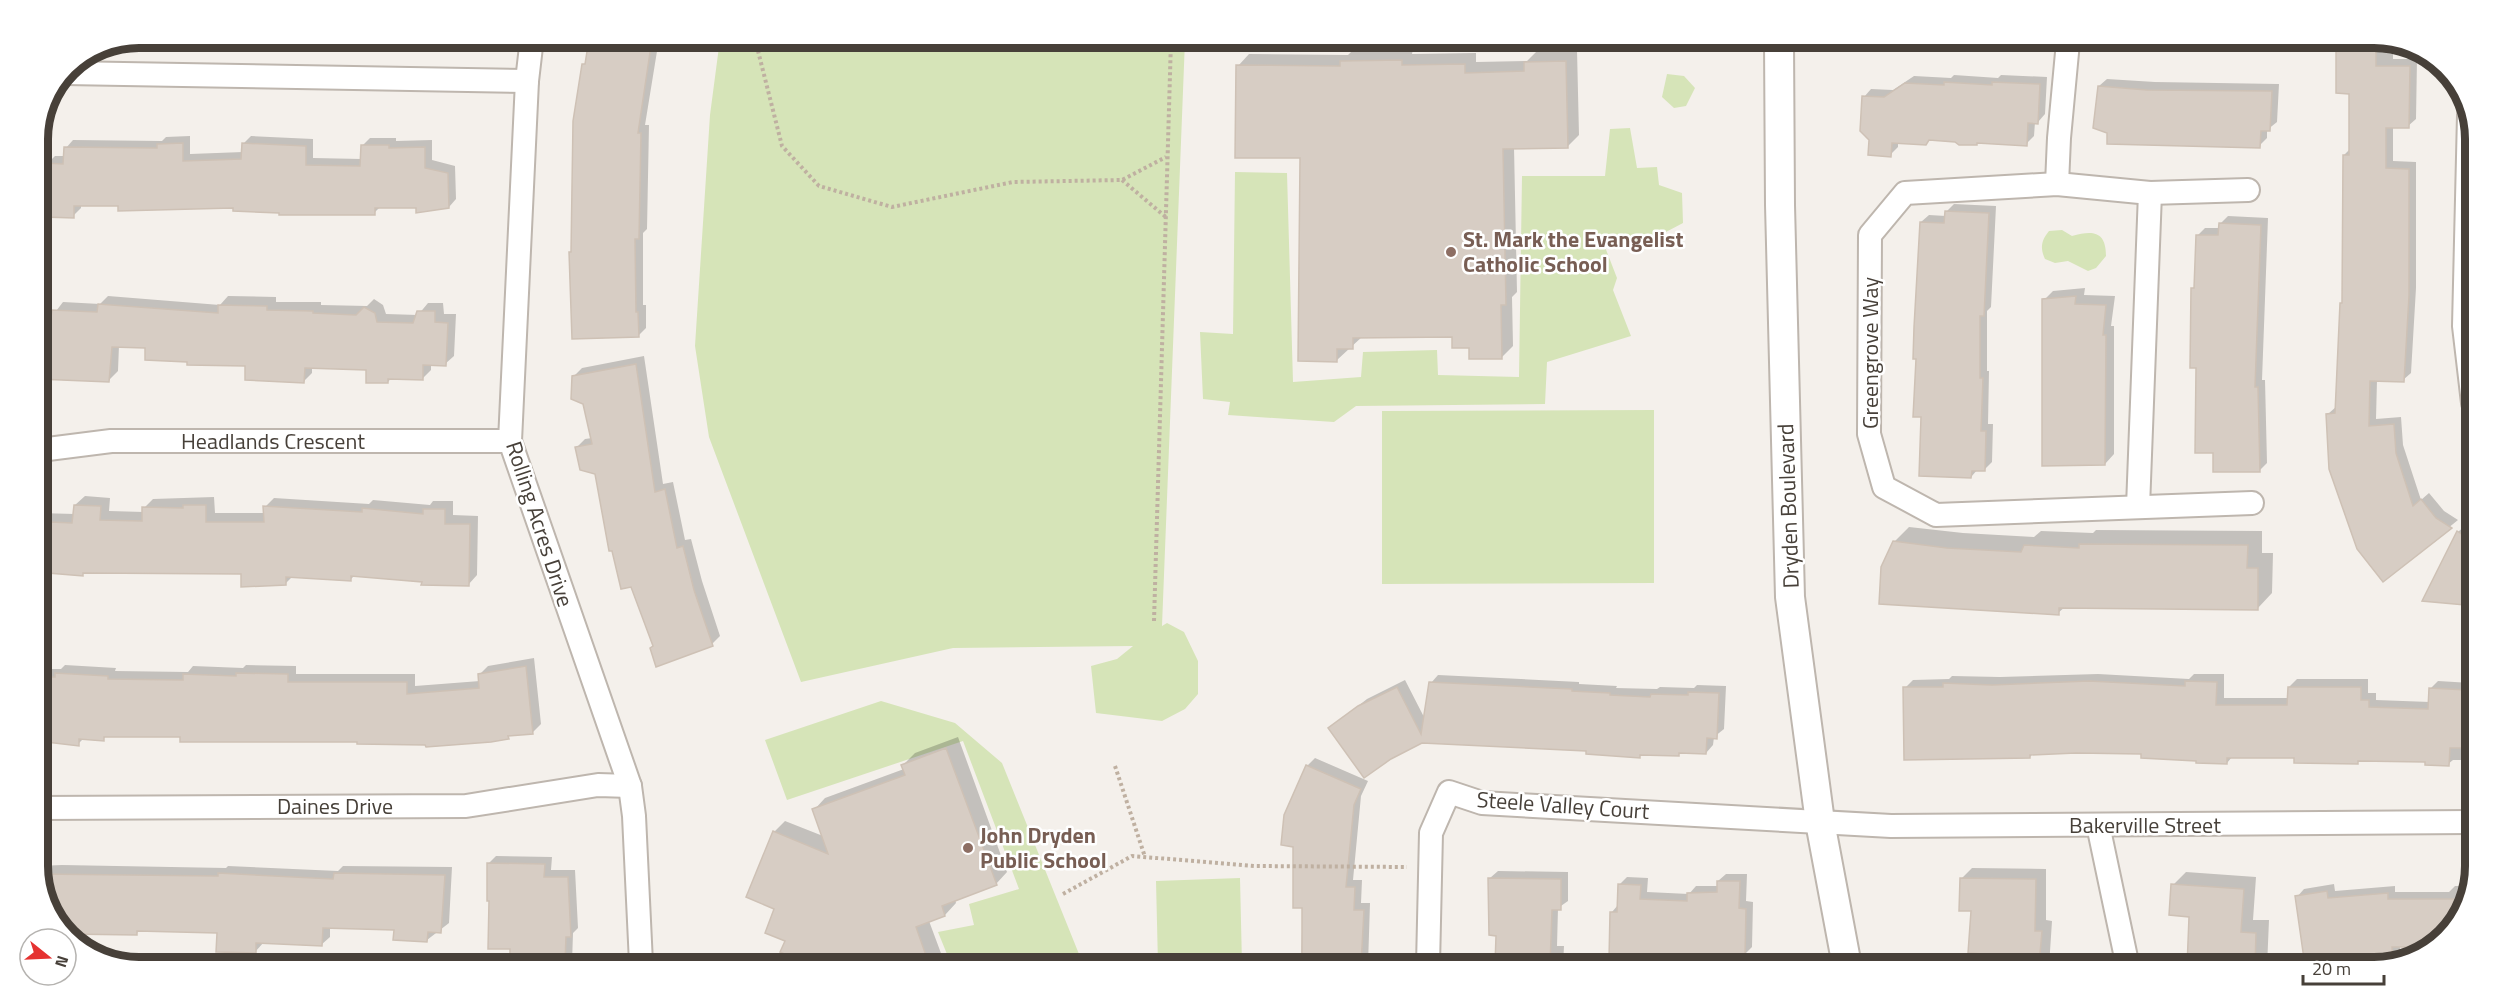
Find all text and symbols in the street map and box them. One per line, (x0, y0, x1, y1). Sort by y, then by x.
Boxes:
place label: St. Mark the Evangelist Catholic School (1463, 222, 1683, 281)
marker: St. Mark the Evangelist Catholic School (1444, 245, 1458, 259)
street label: Greengrove Way (1853, 277, 1887, 429)
street label: Dryden Boulevard (1768, 423, 1808, 589)
street label: Headlands Crescent (181, 424, 365, 458)
street label: Rolling Acres Drive (497, 437, 583, 611)
street label: Steele Valley Court (1476, 782, 1651, 828)
street label: Daines Drive (277, 789, 393, 823)
street label: Bakerville Street (2069, 808, 2221, 842)
place label: John Dryden Public School (980, 818, 1107, 877)
marker: John Dryden Public School (961, 841, 975, 855)
north arrow (18, 927, 78, 987)
scale bar (2303, 948, 2384, 986)
text: N (49, 953, 75, 971)
text: 20 m (2312, 955, 2351, 982)

